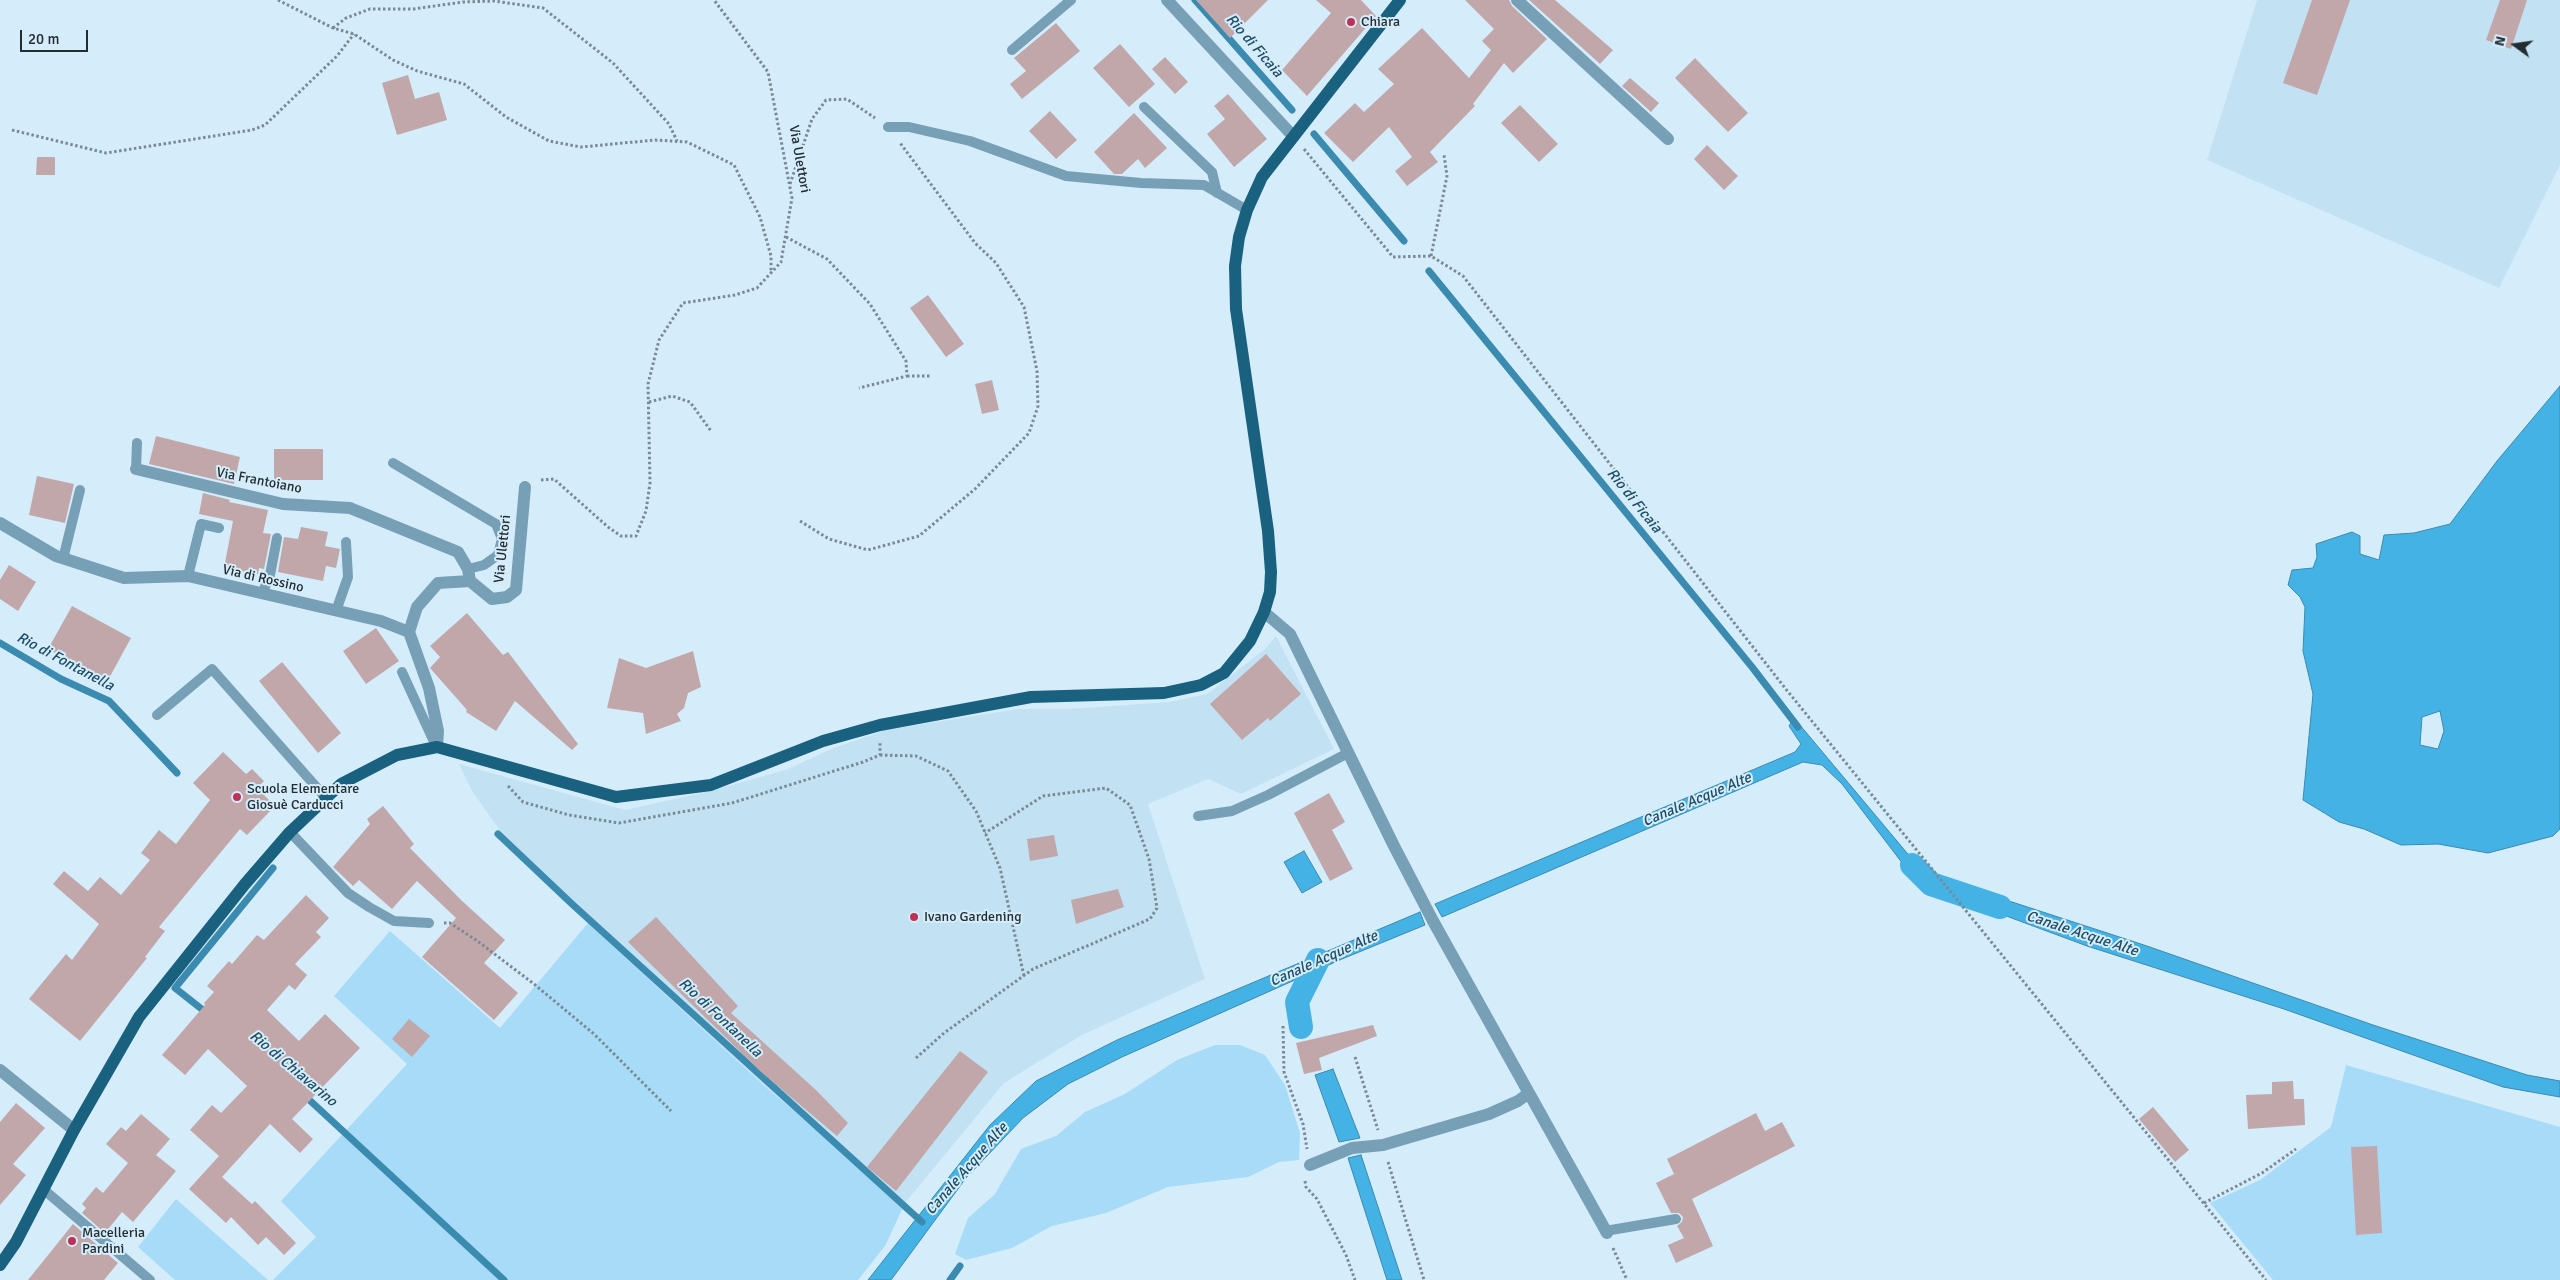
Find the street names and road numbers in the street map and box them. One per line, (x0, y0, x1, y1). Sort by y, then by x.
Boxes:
street label: Via Ulettori (785, 124, 813, 194)
street label: Via Frantoiano (215, 464, 303, 498)
street label: Via Ulettori (491, 514, 515, 584)
street label: Via di Rossino (221, 562, 305, 596)

